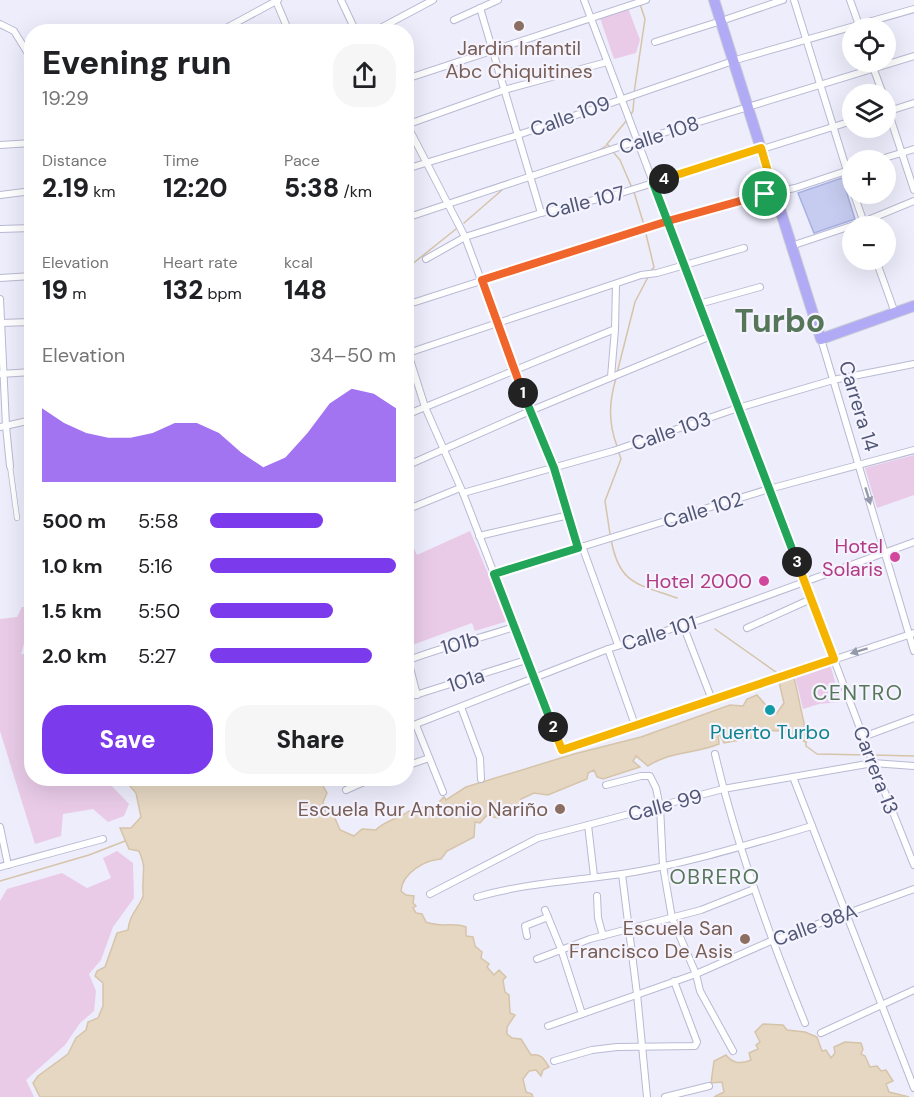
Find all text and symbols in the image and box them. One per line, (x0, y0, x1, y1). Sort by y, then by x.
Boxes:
map controls (842, 18, 896, 270)
button: locate (842, 18, 896, 72)
marker: Jardin Infantil Abc Chiquitines (512, 19, 526, 33)
place label: Jardin Infantil Abc Chiquitines (445, 35, 593, 84)
text: Evening run (42, 41, 231, 84)
button: share (333, 44, 396, 107)
button: layers (842, 84, 896, 138)
text: 19:29 (42, 85, 89, 111)
street label: Calle 109 (526, 90, 614, 142)
street label: Calle 108 (616, 110, 702, 160)
text: Distance (42, 150, 107, 171)
text: Time (163, 150, 199, 171)
text: Pace (284, 150, 320, 171)
button: + (842, 150, 896, 204)
pin: 4 (649, 164, 679, 194)
text: 4 (659, 168, 669, 189)
pin (739, 168, 790, 219)
text: 2.19 (42, 171, 89, 205)
text: 12:20 (163, 171, 228, 205)
text: 5:38 (284, 171, 339, 205)
icon: arrive (748, 177, 781, 210)
street label: Calle 107 (542, 180, 628, 224)
text: km (89, 181, 116, 202)
text: /km (339, 181, 372, 202)
button: − (842, 216, 896, 270)
text: Elevation (42, 252, 109, 273)
text: Heart rate (163, 252, 238, 273)
text: kcal (284, 252, 313, 273)
text: 19 (42, 273, 68, 307)
text: 132 (163, 273, 203, 307)
text: 148 (284, 273, 327, 307)
text: m (68, 283, 87, 304)
text: bpm (203, 283, 242, 304)
district label: Turbo (735, 300, 825, 342)
text: Elevation (42, 342, 125, 368)
text: 34–50 m (310, 342, 396, 368)
street label: Carrera 14 (833, 358, 885, 454)
pin: 1 (508, 378, 538, 408)
text: 1 (520, 382, 526, 403)
street label: Calle 103 (628, 405, 714, 457)
street label: Calle 102 (660, 486, 746, 534)
one-way arrow (864, 487, 873, 505)
text: 500 m (42, 508, 106, 534)
text: 5:58 (138, 508, 179, 534)
place label: Hotel Solaris (822, 533, 883, 582)
pin: 3 (782, 547, 812, 577)
marker: Hotel Solaris (888, 550, 902, 564)
text: 3 (792, 551, 802, 572)
text: 1.0 km (42, 553, 103, 579)
text: 5:16 (138, 553, 173, 579)
place label: Hotel 2000 (646, 568, 752, 594)
marker: Hotel 2000 (757, 574, 771, 588)
text: 1.5 km (42, 598, 102, 624)
text: 5:50 (138, 598, 180, 624)
street label: Calle 101 (618, 609, 700, 657)
street label: 101b (438, 625, 482, 661)
text: 2.0 km (42, 643, 107, 669)
text: 5:27 (138, 643, 176, 669)
one-way arrow (849, 647, 867, 656)
street label: 101a (444, 662, 488, 698)
district label: CENTRO (813, 679, 903, 707)
marker: Puerto Turbo (763, 703, 777, 717)
button: Save (42, 705, 213, 774)
button: Share (225, 705, 396, 774)
pin: 2 (538, 712, 568, 742)
text: 2 (548, 716, 558, 737)
place label: Puerto Turbo (710, 719, 830, 745)
street label: Carrera 13 (847, 722, 905, 818)
street label: Calle 99 (625, 783, 705, 827)
place label: Escuela Rur Antonio Nariño (298, 796, 548, 822)
marker: Escuela Rur Antonio Nariño (553, 802, 567, 816)
district label: OBRERO (670, 863, 760, 891)
street label: Calle 98A (769, 898, 861, 952)
place label: Escuela San Francisco De Asis (569, 915, 733, 964)
marker: Escuela San Francisco De Asis (738, 932, 752, 946)

